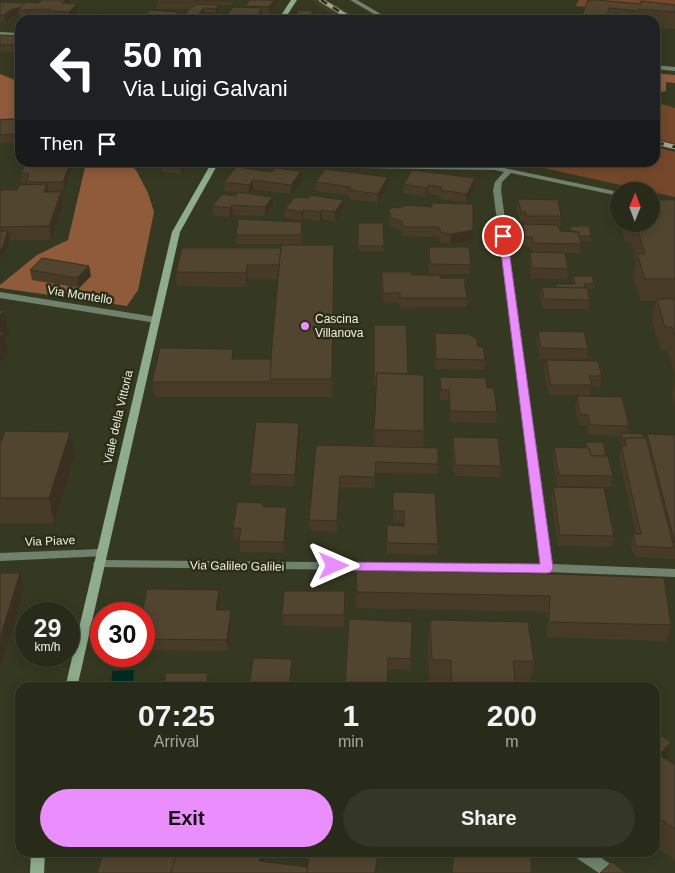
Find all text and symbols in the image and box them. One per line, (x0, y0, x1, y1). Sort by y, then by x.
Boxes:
icon: left (40, 35, 105, 100)
text: 50 m (123, 35, 203, 74)
text: Via Luigi Galvani (123, 76, 288, 101)
icon: arrive (93, 130, 121, 158)
text: Then (40, 133, 83, 154)
north arrow (610, 182, 660, 232)
map controls (610, 182, 660, 232)
pin (482, 215, 524, 257)
icon: arrive (489, 222, 517, 250)
street label: Via Montello (46, 283, 114, 307)
place label: Cascina Villanova (315, 312, 364, 340)
marker: Cascina Villanova (299, 320, 311, 332)
street label: Viale della Vittoria (100, 369, 136, 465)
street label: Via Piave (25, 533, 76, 549)
position arrow (307, 539, 359, 591)
street label: Via Galileo Galilei (190, 558, 284, 574)
speed limit sign: 30 (90, 602, 155, 667)
text: 29 (34, 614, 61, 642)
text: km/h (34, 640, 61, 654)
text: 07:25 (138, 699, 215, 732)
text: 1 (342, 699, 359, 732)
text: 200 (487, 699, 537, 732)
text: Arrival (154, 733, 199, 750)
text: min (338, 733, 364, 750)
text: m (505, 733, 518, 750)
button: Exit (40, 789, 333, 847)
button: Share (343, 789, 635, 847)

